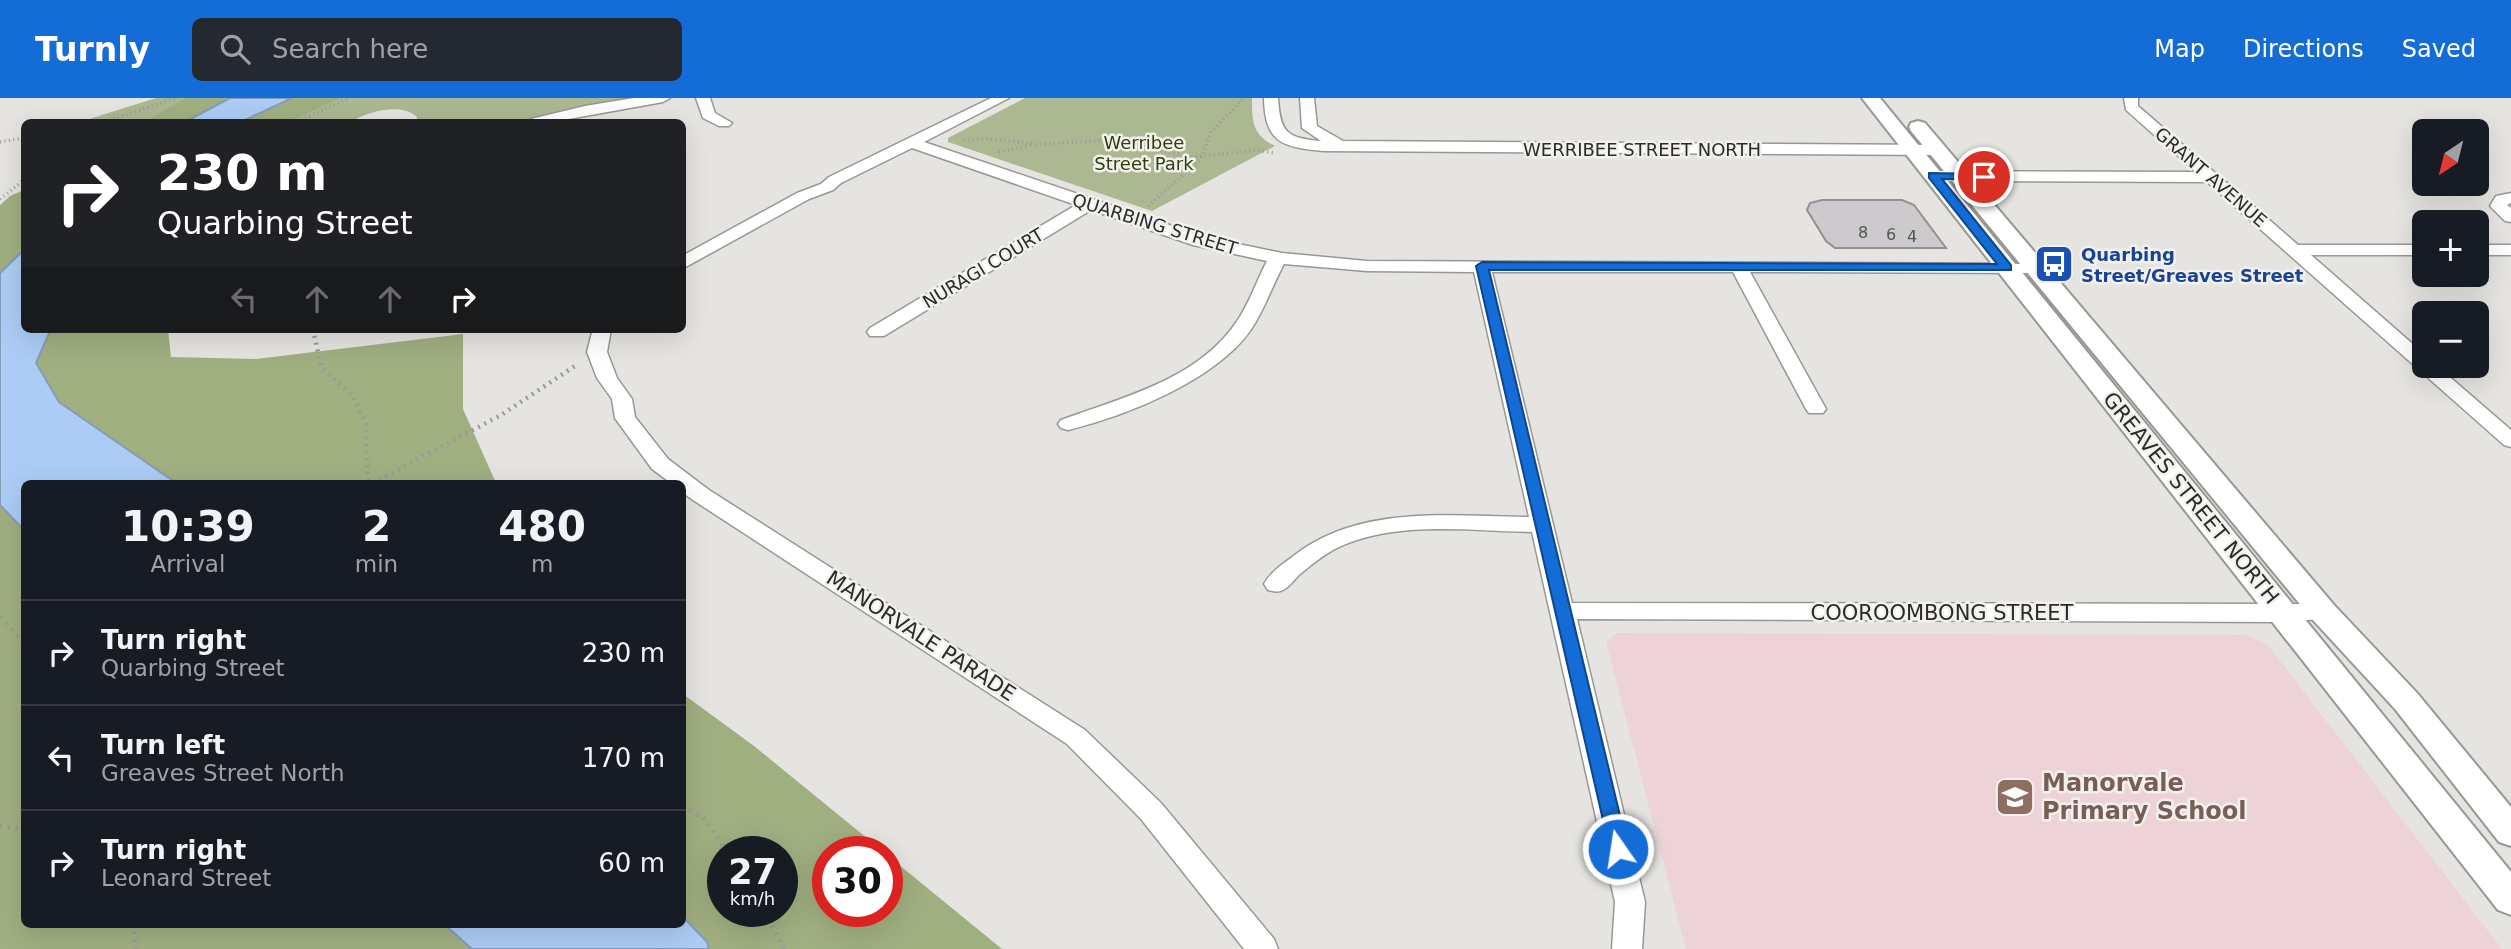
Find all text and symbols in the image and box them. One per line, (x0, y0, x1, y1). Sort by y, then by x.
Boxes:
search box (192, 18, 682, 81)
text: Turnly (35, 30, 150, 69)
icon: search (216, 30, 254, 68)
text: Search here (272, 34, 428, 64)
text: Map (2154, 35, 2205, 63)
text: Directions (2243, 35, 2364, 63)
text: Saved (2402, 35, 2476, 63)
north arrow (2412, 119, 2488, 196)
map controls (2412, 119, 2489, 378)
street label: GRANT AVENUE (2151, 123, 2271, 231)
park label: Werribee Street Park (1094, 132, 1194, 174)
street label: WERRIBEE STREET NORTH (1523, 139, 1761, 160)
text: 230 m (157, 145, 327, 202)
icon: right (42, 147, 133, 238)
pin (1954, 147, 2014, 207)
icon: arrive (1965, 158, 2003, 196)
street label: QUARBING STREET (1070, 189, 1241, 259)
text: Quarbing Street (157, 204, 412, 242)
button: + (2412, 210, 2489, 287)
street label: NURAGI COURT (919, 223, 1048, 312)
house number: 8 (1858, 223, 1868, 242)
house number: 6 (1886, 225, 1896, 244)
house number: 4 (1907, 227, 1917, 246)
bus stop icon: Quarbing Street/Greaves Street (2033, 243, 2075, 285)
place label: Quarbing Street/Greaves Street (2081, 244, 2304, 286)
icon: left (225, 280, 263, 318)
icon: ahead (298, 280, 336, 318)
icon: ahead (371, 280, 409, 318)
icon: right (444, 280, 482, 318)
button: − (2412, 301, 2489, 378)
street label: GREAVES STREET NORTH (2098, 387, 2284, 609)
text: 10:39 (121, 502, 255, 551)
text: 2 (362, 502, 391, 551)
text: 480 (498, 502, 586, 551)
text: Arrival (151, 551, 225, 577)
text: min (355, 551, 398, 577)
text: m (531, 551, 553, 577)
street label: MANORVALE PARADE (822, 566, 1020, 706)
street label: COOROOMBONG STREET (1811, 601, 2074, 625)
text: Turn right (101, 625, 246, 655)
icon: right (42, 634, 80, 672)
text: 230 m (582, 638, 665, 668)
text: Quarbing Street (101, 655, 285, 681)
text: Turn left (101, 730, 225, 760)
icon: left (42, 739, 80, 777)
text: 170 m (582, 743, 665, 773)
text: Greaves Street North (101, 760, 345, 786)
place label: Manorvale Primary School (2042, 769, 2247, 825)
school or university icon: Manorvale Primary School (1994, 776, 2036, 818)
position arrow (1581, 812, 1655, 886)
text: Turn right (101, 835, 246, 865)
speed limit sign: 30 (812, 836, 903, 927)
icon: right (42, 844, 80, 882)
text: 60 m (598, 848, 665, 878)
text: 27 (728, 852, 777, 892)
text: Leonard Street (101, 865, 271, 891)
text: km/h (730, 888, 775, 909)

